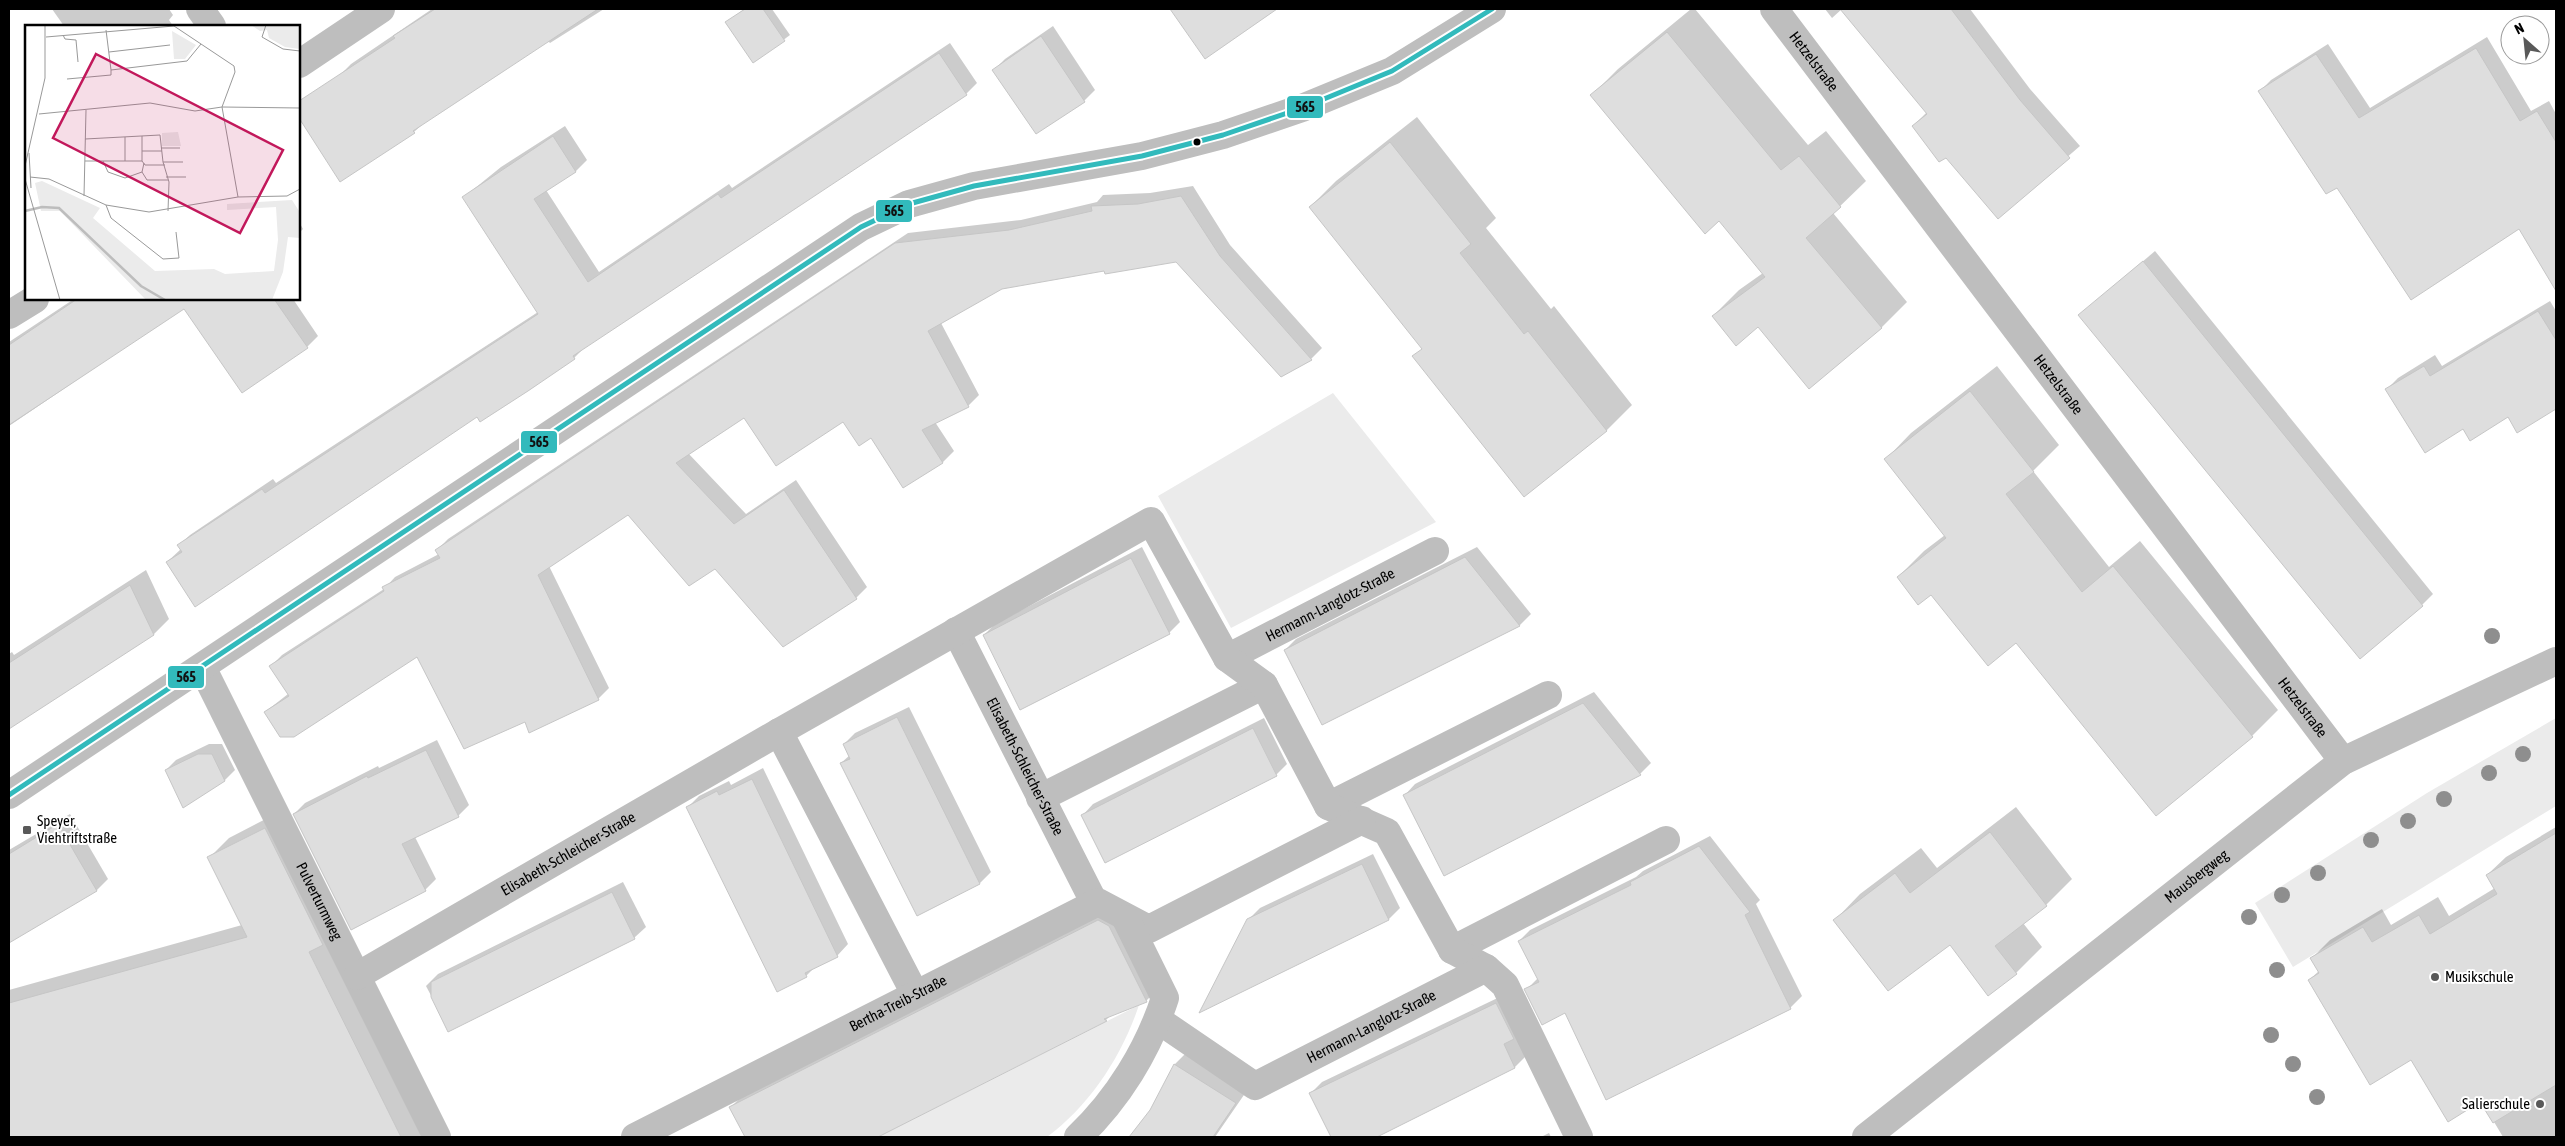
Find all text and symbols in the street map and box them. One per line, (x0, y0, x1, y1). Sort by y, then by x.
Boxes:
north arrow (2500, 15, 2550, 65)
text: N (2512, 19, 2526, 37)
inset map (25, 25, 300, 300)
street label: Hetzelstraße (1786, 28, 1842, 95)
line badge: 565 (1286, 95, 1324, 119)
text: 565 (1295, 99, 1315, 115)
unlabelled marker (1192, 137, 1202, 147)
line badge: 565 (875, 199, 913, 223)
text: 565 (884, 203, 904, 219)
street label: Hetzelstraße (2031, 351, 2087, 418)
line badge: 565 (520, 430, 558, 454)
text: 565 (529, 434, 549, 450)
street label: Hermann-Langlotz-Straße (1263, 564, 1397, 645)
line badge: 565 (167, 665, 205, 689)
text: 565 (176, 669, 196, 685)
street label: Hetzelstraße (2275, 674, 2331, 741)
street label: Elisabeth-Schleicher-Straße (983, 695, 1068, 838)
street label: Elisabeth-Schleicher-Straße (498, 808, 638, 899)
place label: Speyer, Viehtriftstraße (37, 812, 117, 846)
marker: Speyer, Viehtriftstraße (21, 824, 33, 836)
street label: Mausbergweg (2161, 845, 2232, 906)
street label: Pulverturmweg (293, 860, 346, 943)
place label: Musikschule (2445, 968, 2514, 985)
street label: Bertha-Treib-Straße (846, 971, 949, 1035)
marker: Musikschule (2429, 971, 2441, 983)
street label: Hermann-Langlotz-Straße (1304, 986, 1439, 1066)
place label: Salierschule (2462, 1095, 2530, 1112)
marker: Salierschule (2534, 1098, 2546, 1110)

